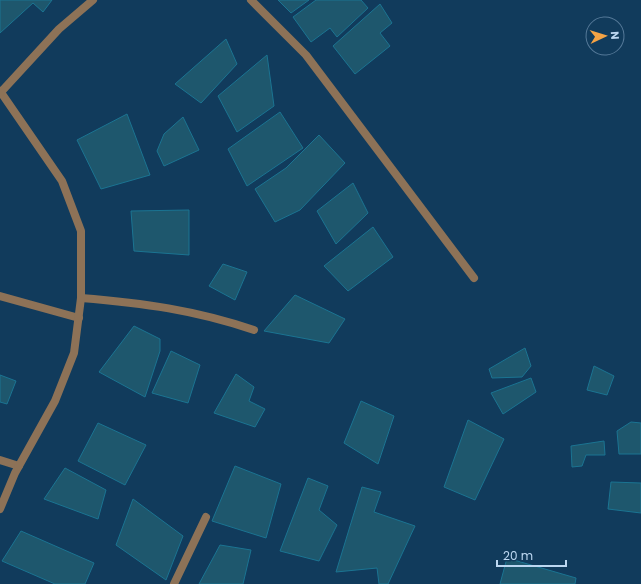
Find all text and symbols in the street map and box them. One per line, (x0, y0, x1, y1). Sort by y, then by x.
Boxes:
north arrow (585, 16, 625, 56)
text: N (607, 31, 623, 40)
scale bar (497, 542, 566, 568)
text: 20 m (503, 547, 533, 564)

